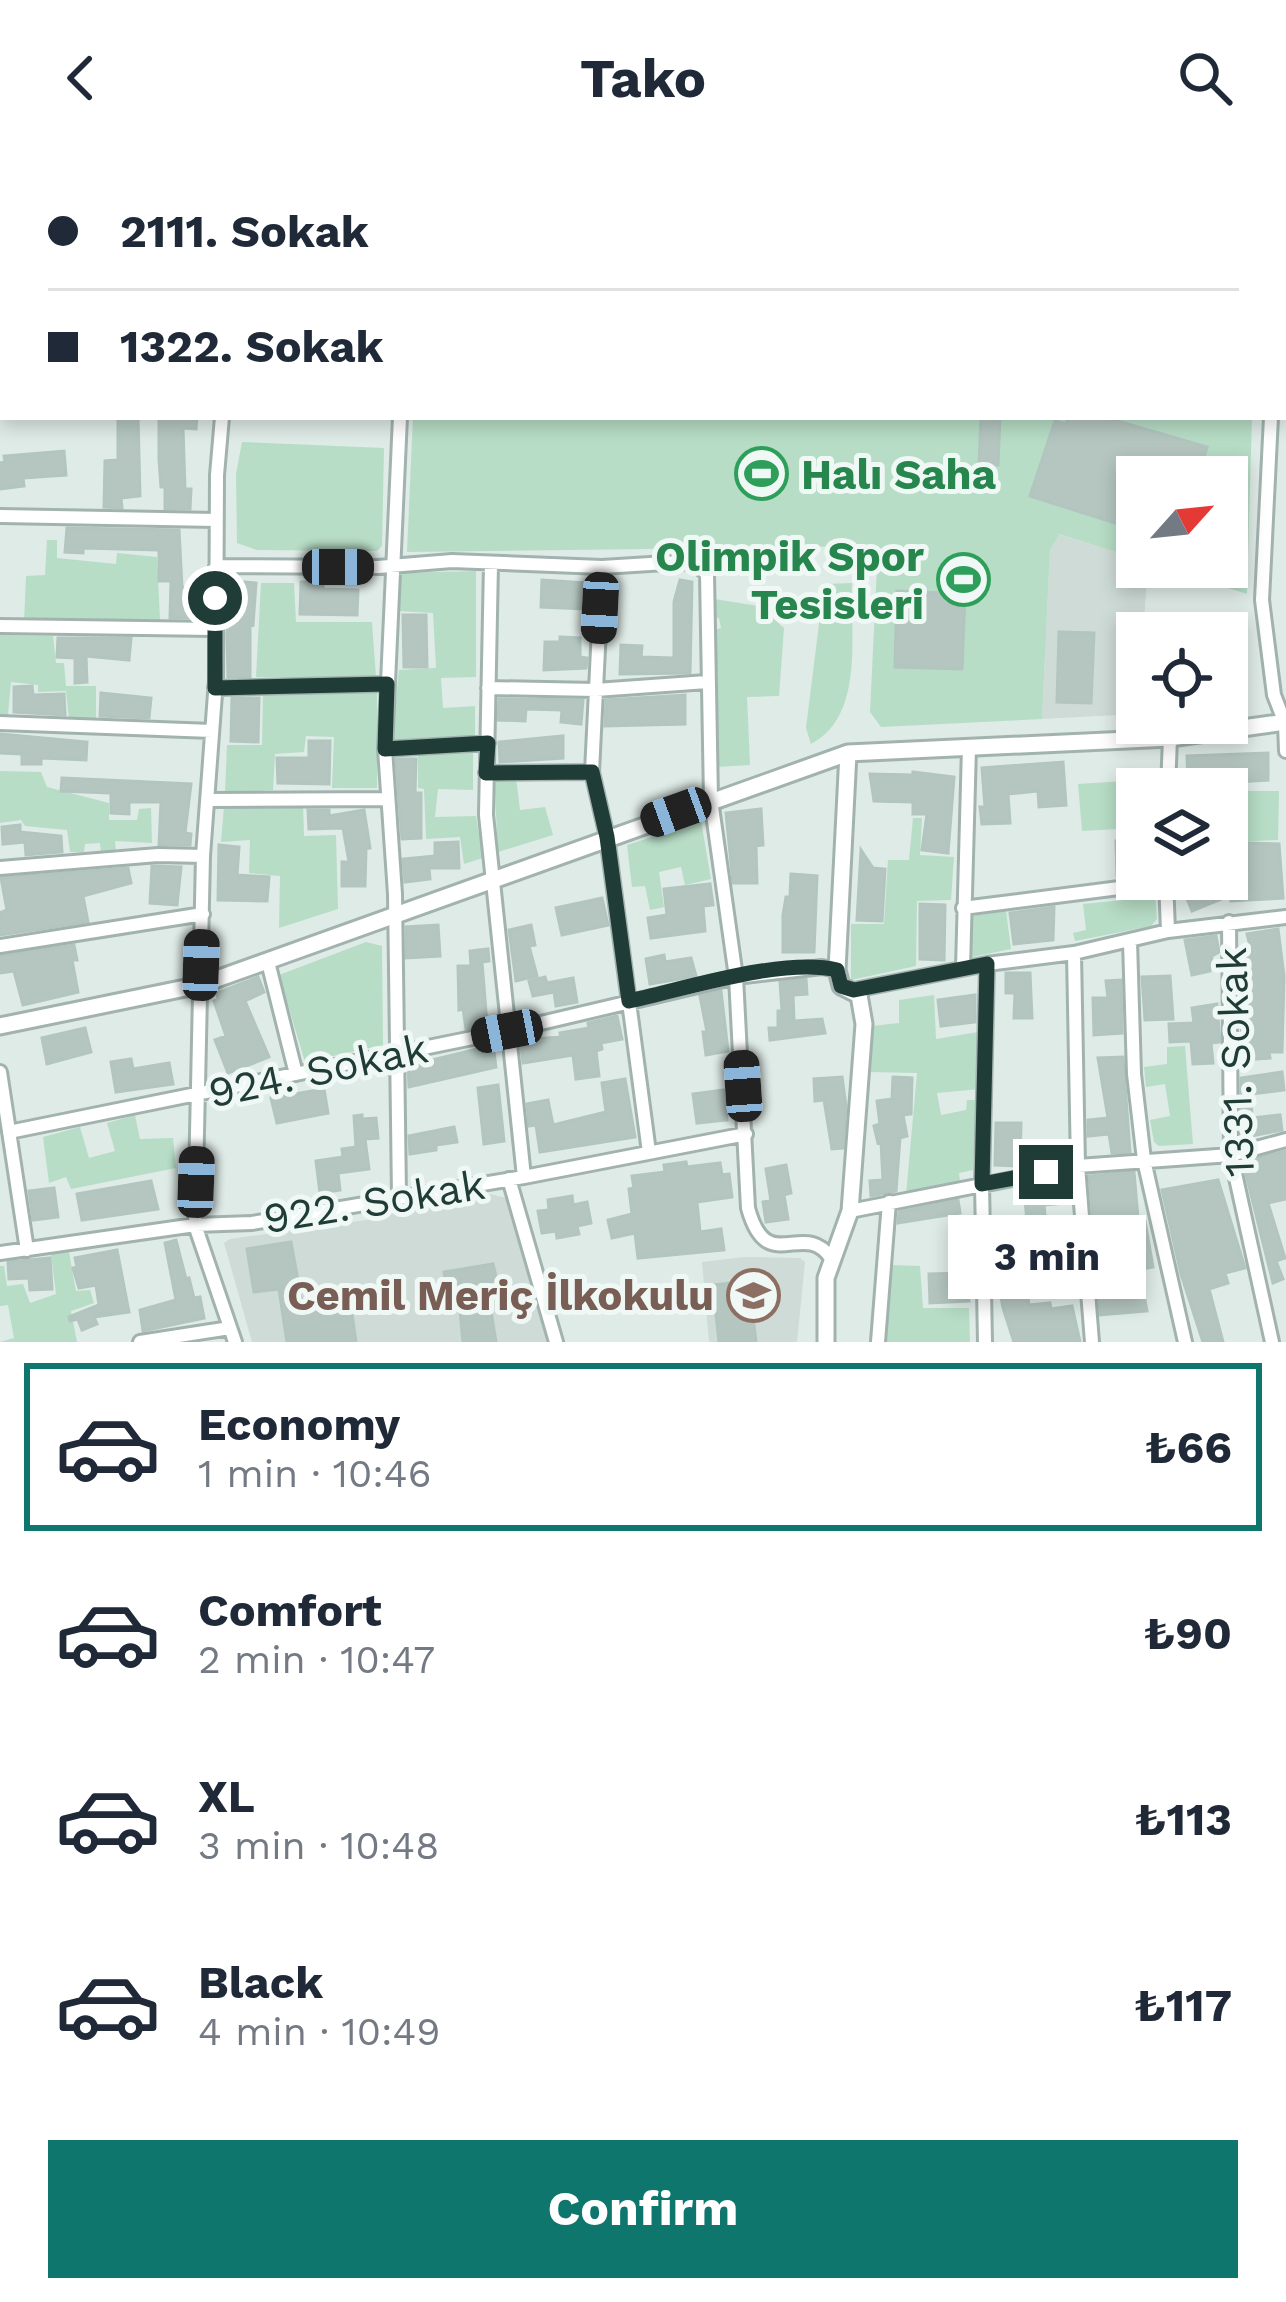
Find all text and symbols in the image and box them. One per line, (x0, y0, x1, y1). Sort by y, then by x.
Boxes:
icon: back (48, 45, 114, 111)
icon: search (1172, 45, 1238, 111)
text: Tako (580, 47, 706, 110)
text: 2111. Sokak (120, 205, 369, 258)
text: 1322. Sokak (120, 320, 383, 373)
sports icon: Halı Saha (734, 446, 790, 502)
place label: Halı Saha (801, 450, 997, 499)
north arrow (1116, 456, 1248, 588)
map controls (1116, 456, 1248, 900)
place label: Olimpik Spor Tesisleri (655, 532, 924, 629)
car (302, 549, 374, 585)
sports icon: Olimpik Spor Tesisleri (935, 552, 991, 608)
route start (188, 571, 242, 625)
car (580, 571, 620, 645)
button: locate (1116, 612, 1248, 744)
button: layers (1116, 768, 1248, 900)
car (636, 783, 716, 841)
car (182, 928, 220, 1002)
street label: 1331. Sokak (1207, 946, 1264, 1178)
car (468, 1006, 546, 1056)
street label: 924. Sokak (204, 1023, 432, 1118)
car (723, 1049, 763, 1123)
car (177, 1145, 215, 1219)
route end (1019, 1145, 1073, 1199)
street label: 922. Sokak (260, 1160, 488, 1243)
callout: 3 min (947, 1214, 1145, 1298)
text: 3 min (994, 1234, 1100, 1279)
school or university icon: Cemil Meriç İlkokulu (725, 1267, 781, 1323)
place label: Cemil Meriç İlkokulu (287, 1271, 714, 1320)
icon: car (54, 1393, 162, 1501)
text: Economy (198, 1398, 400, 1451)
text: ₺66 (1145, 1421, 1232, 1474)
text: 1 min · 10:46 (198, 1451, 431, 1496)
icon: car (54, 1579, 162, 1687)
text: Comfort (198, 1584, 382, 1637)
text: ₺90 (1143, 1607, 1232, 1660)
text: 2 min · 10:47 (198, 1637, 435, 1682)
icon: car (54, 1765, 162, 1873)
text: XL (198, 1770, 255, 1823)
text: ₺113 (1135, 1793, 1232, 1846)
text: 3 min · 10:48 (198, 1823, 439, 1868)
icon: car (54, 1951, 162, 2059)
text: Black (198, 1956, 323, 2009)
text: ₺117 (1134, 1979, 1232, 2032)
text: 4 min · 10:49 (198, 2009, 440, 2054)
button: Confirm (48, 2140, 1238, 2278)

